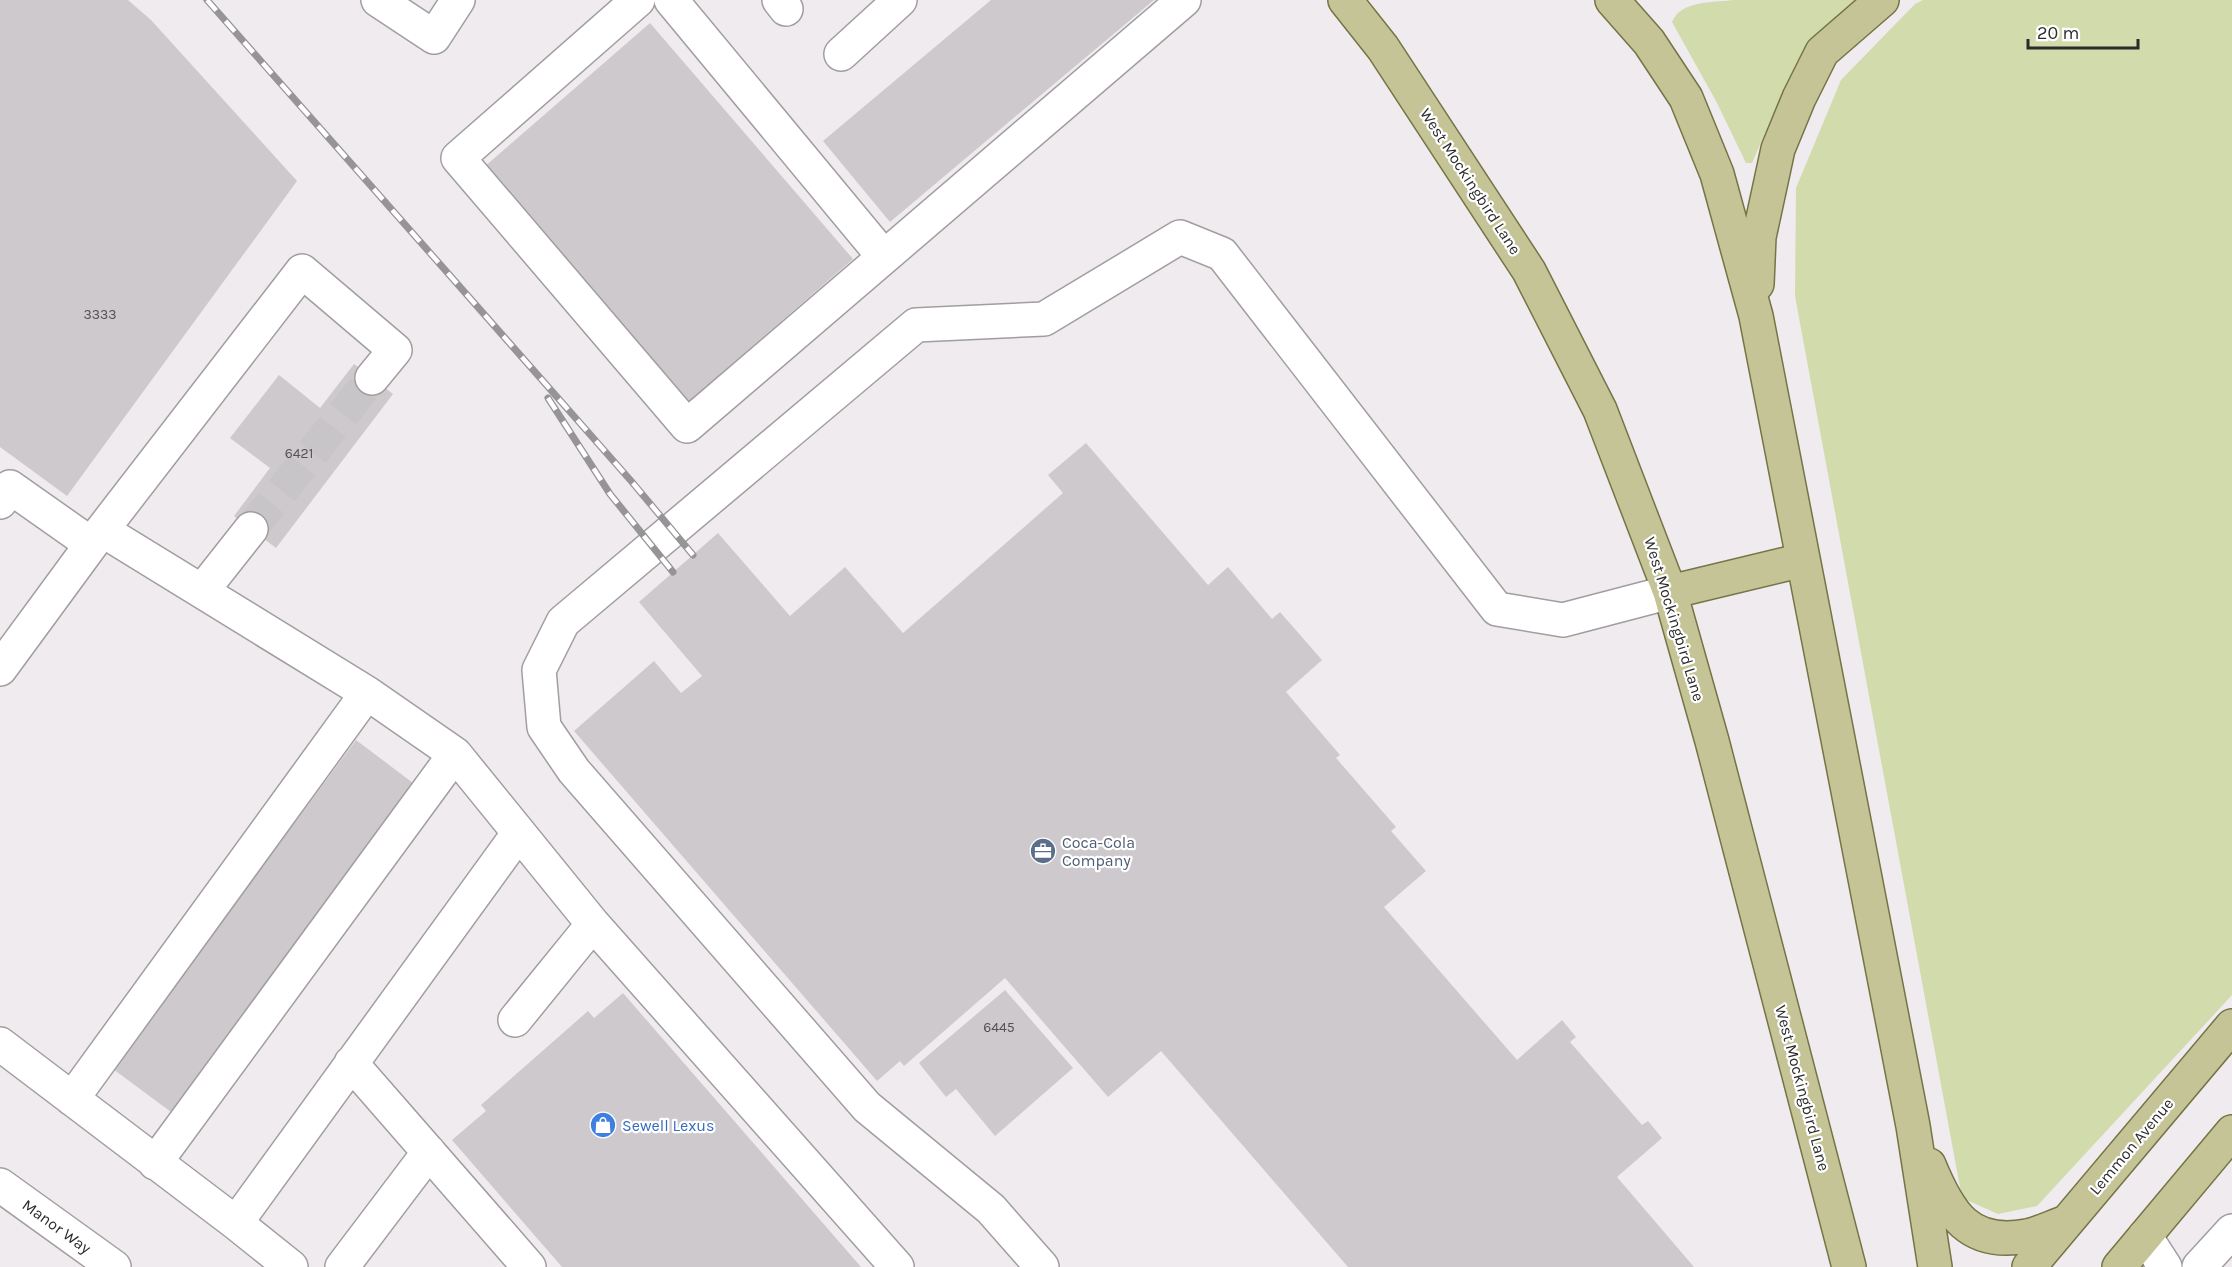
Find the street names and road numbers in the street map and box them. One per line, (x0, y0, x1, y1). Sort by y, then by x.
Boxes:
street label: West Mockingbird Lane (1416, 105, 1525, 258)
street label: West Mockingbird Lane (1640, 535, 1709, 704)
street label: West Mockingbird Lane (1771, 1003, 1834, 1173)
street label: Lemmon Avenue (2085, 1094, 2177, 1199)
street label: Manor Way (19, 1195, 95, 1258)

